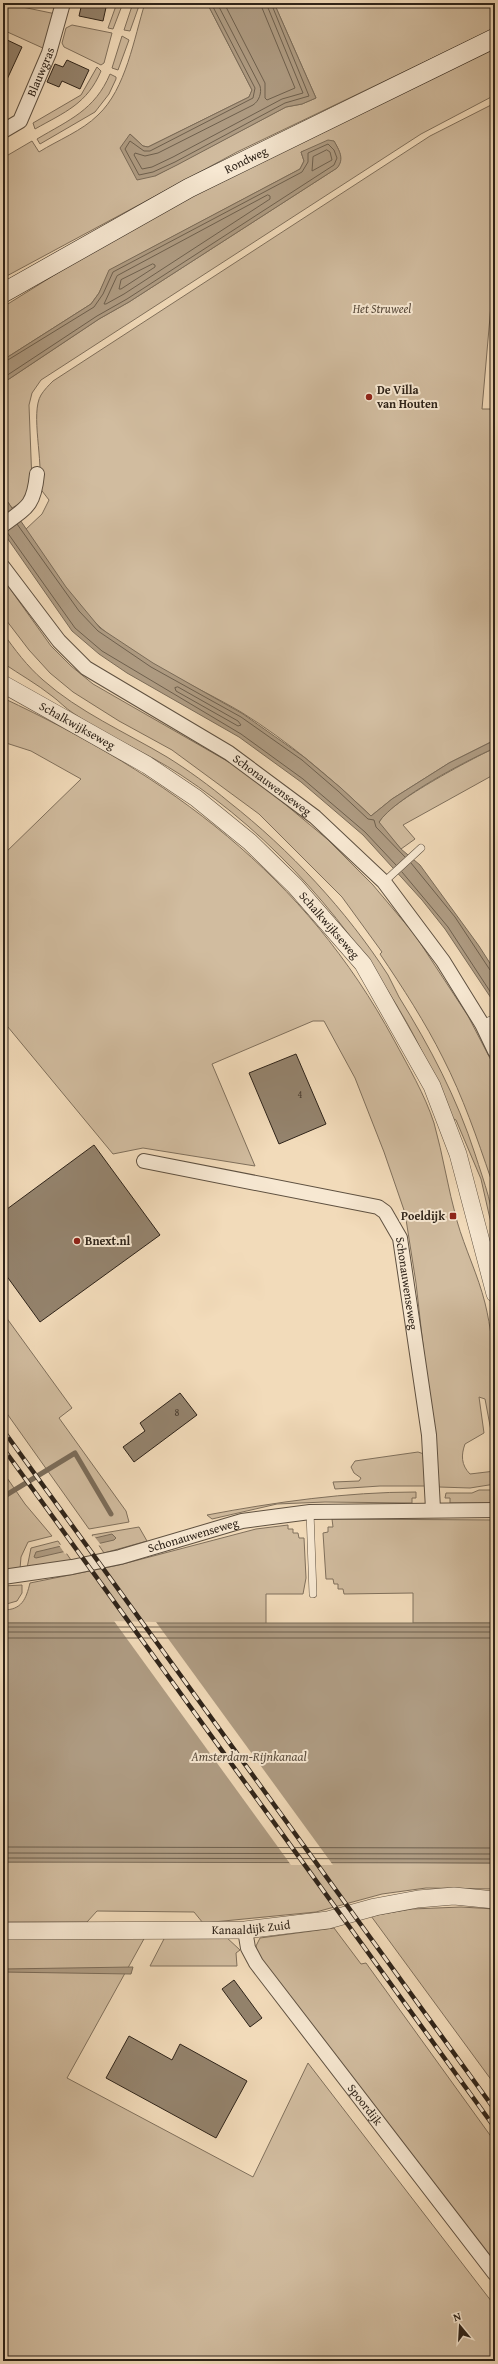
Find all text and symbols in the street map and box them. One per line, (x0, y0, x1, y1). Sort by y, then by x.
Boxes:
street label: Blauwgras (22, 45, 58, 99)
street label: Rondweg (221, 142, 270, 177)
park label: Het Struweel (352, 300, 411, 317)
place label: De Villa van Houten (377, 381, 438, 412)
marker: De Villa van Houten (364, 392, 374, 402)
street label: Schalkwijkseweg (36, 697, 118, 753)
street label: Schonauwenseweg (230, 750, 315, 819)
street label: Schalkwijkseweg (295, 888, 364, 962)
house number: 4 (298, 1087, 303, 1102)
place label: Poeldijk (401, 1207, 445, 1224)
marker: Poeldijk (448, 1211, 458, 1221)
place label: Bnext.nl (85, 1232, 131, 1249)
marker: Bnext.nl (72, 1236, 82, 1246)
street label: Schonauwenseweg (392, 1236, 422, 1331)
house number: 8 (175, 1405, 180, 1420)
street label: Schonauwenseweg (146, 1514, 240, 1556)
water label: Amsterdam-Rijnkanaal (190, 1747, 307, 1766)
street label: Kanaaldijk Zuid (212, 1916, 292, 1938)
street label: Spoordijk (344, 2080, 387, 2130)
north arrow (440, 2306, 480, 2346)
text: N (451, 2308, 463, 2325)

